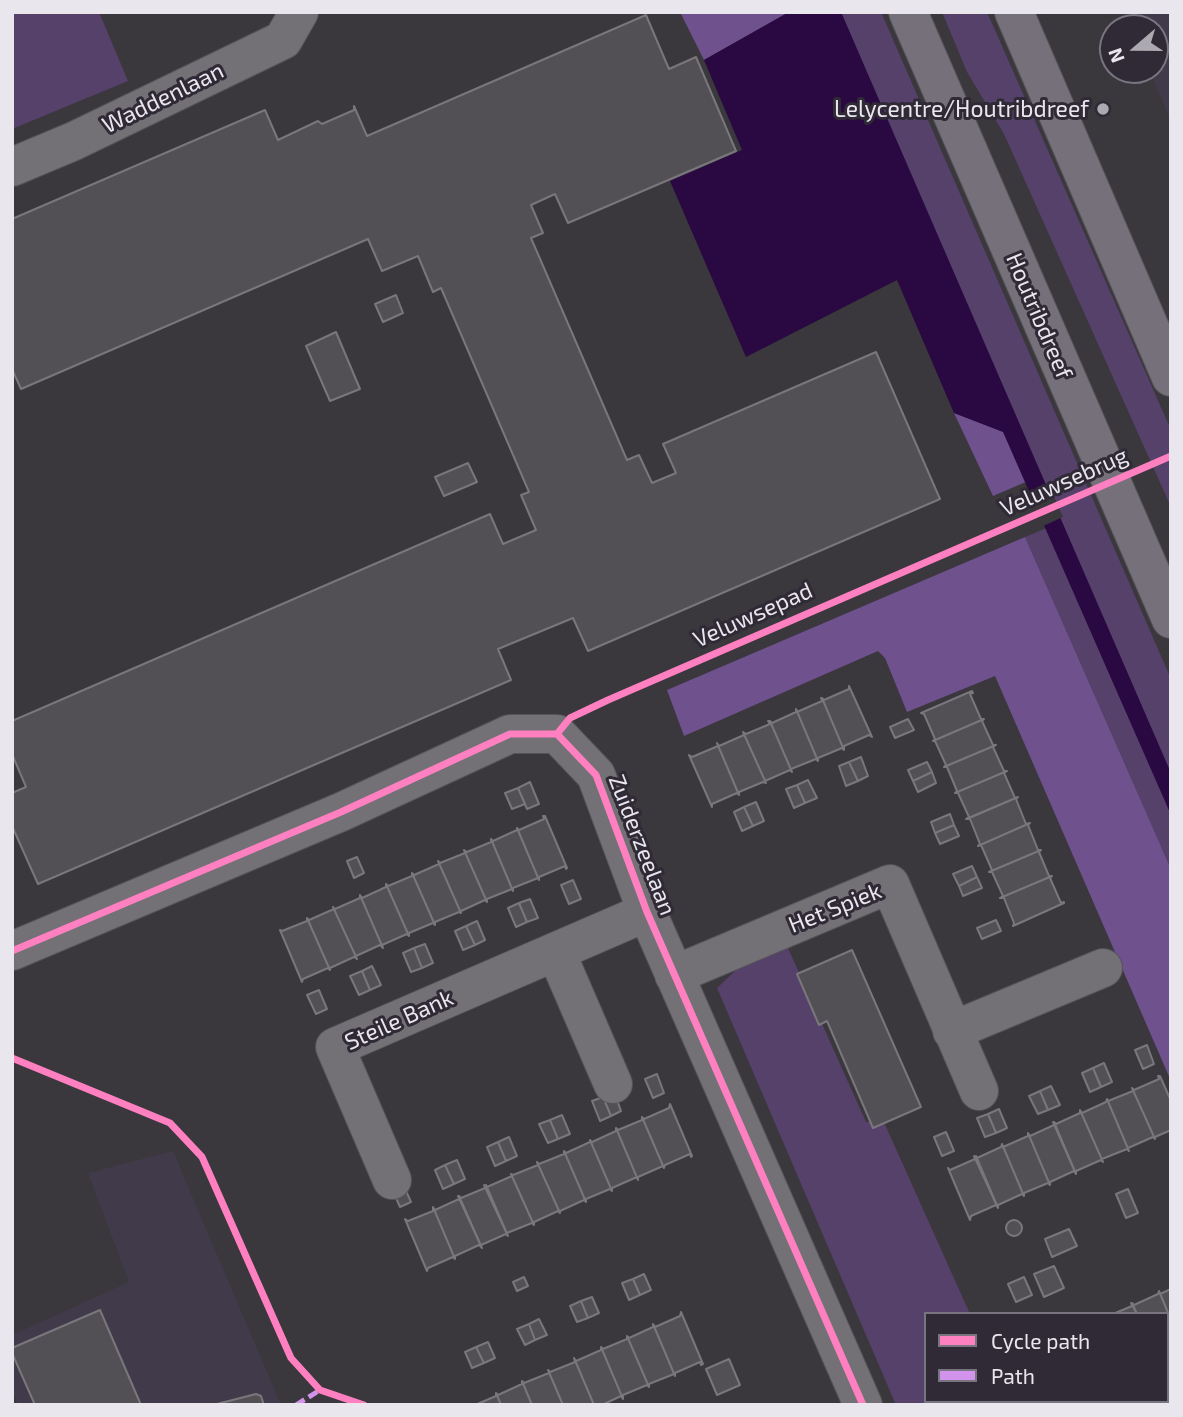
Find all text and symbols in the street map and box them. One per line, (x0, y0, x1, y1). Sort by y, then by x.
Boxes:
north arrow (1099, 14, 1169, 84)
text: N (1103, 45, 1129, 66)
street label: Waddenlaan (98, 57, 228, 139)
place label: Lelycentre/Houtribdreef (834, 95, 1089, 123)
marker: Lelycentre/Houtribdreef (1095, 101, 1111, 117)
street label: Houtribdreef (1000, 249, 1078, 383)
street label: Veluwsebrug (996, 442, 1132, 522)
street label: Veluwsepad (689, 576, 817, 654)
street label: Zuiderzeelaan (603, 771, 681, 919)
street label: Het Spiek (785, 877, 885, 939)
street label: Steile Bank (340, 984, 458, 1056)
legend (924, 1312, 1169, 1403)
text: Cycle path (991, 1328, 1090, 1353)
text: Path (991, 1363, 1035, 1388)

